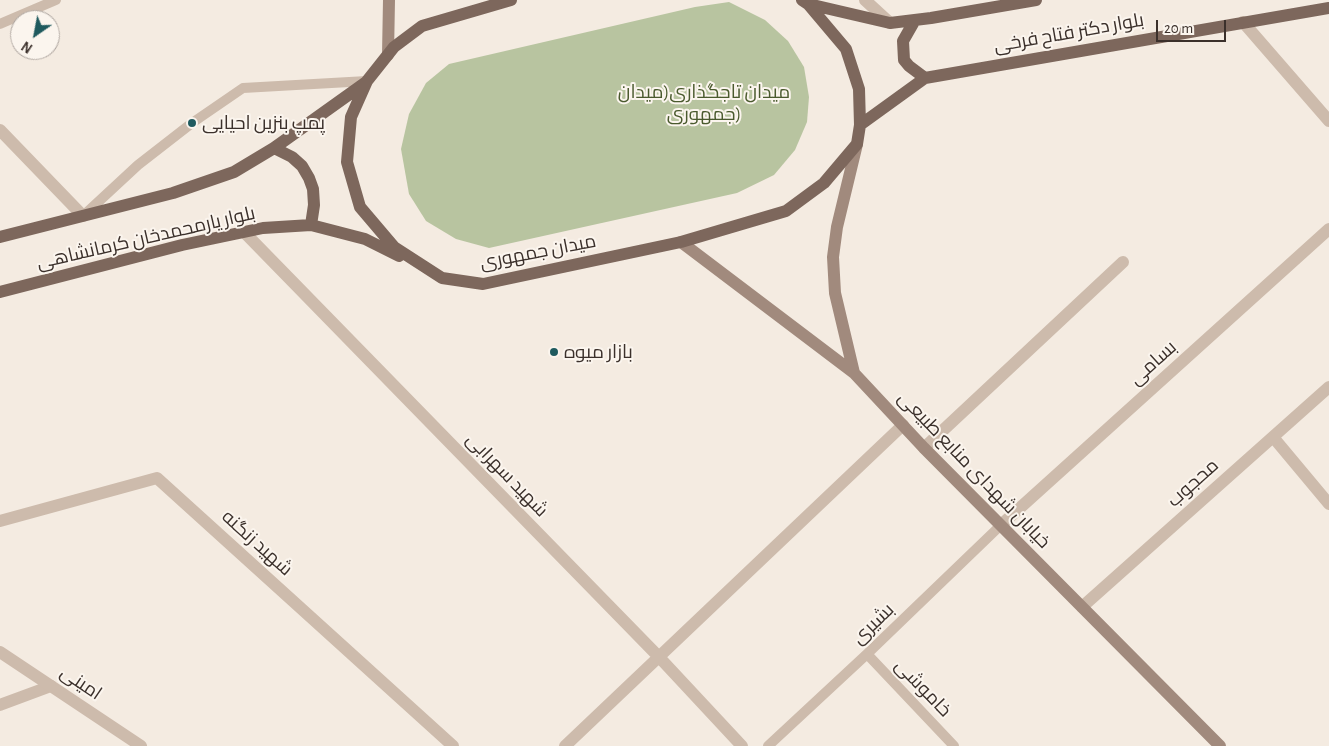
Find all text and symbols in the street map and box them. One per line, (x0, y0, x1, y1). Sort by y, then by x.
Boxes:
street label: بلوار دکتر فتاح فرخی (992, 9, 1146, 57)
north arrow (10, 10, 60, 60)
scale bar (1159, 10, 1229, 42)
text: 20 m (1164, 21, 1193, 36)
text: N (19, 38, 35, 55)
park label: میدان تاجگذاری(میدان جمهوری) (618, 81, 790, 125)
place label: پمپ بنزین احیایی (202, 112, 325, 134)
marker: پمپ بنزین احیایی (186, 117, 198, 129)
street label: بلوار یارمحمدخان کرمانشاهی (34, 202, 258, 274)
street label: میدان جمهوری (478, 230, 598, 274)
street label: بسامی (1125, 336, 1181, 390)
place label: بازار میوه (564, 341, 633, 363)
marker: بازار میوه (548, 346, 560, 358)
street label: خیابان شهدای منابع طبیعی (893, 387, 1055, 553)
street label: شهید سهرابی (461, 428, 553, 522)
street label: محجوب (1163, 454, 1223, 512)
street label: شهید زنگنه (217, 505, 297, 581)
street label: بشیری (847, 599, 899, 649)
street label: خاموشی (890, 654, 956, 722)
street label: امینی (56, 661, 106, 705)

